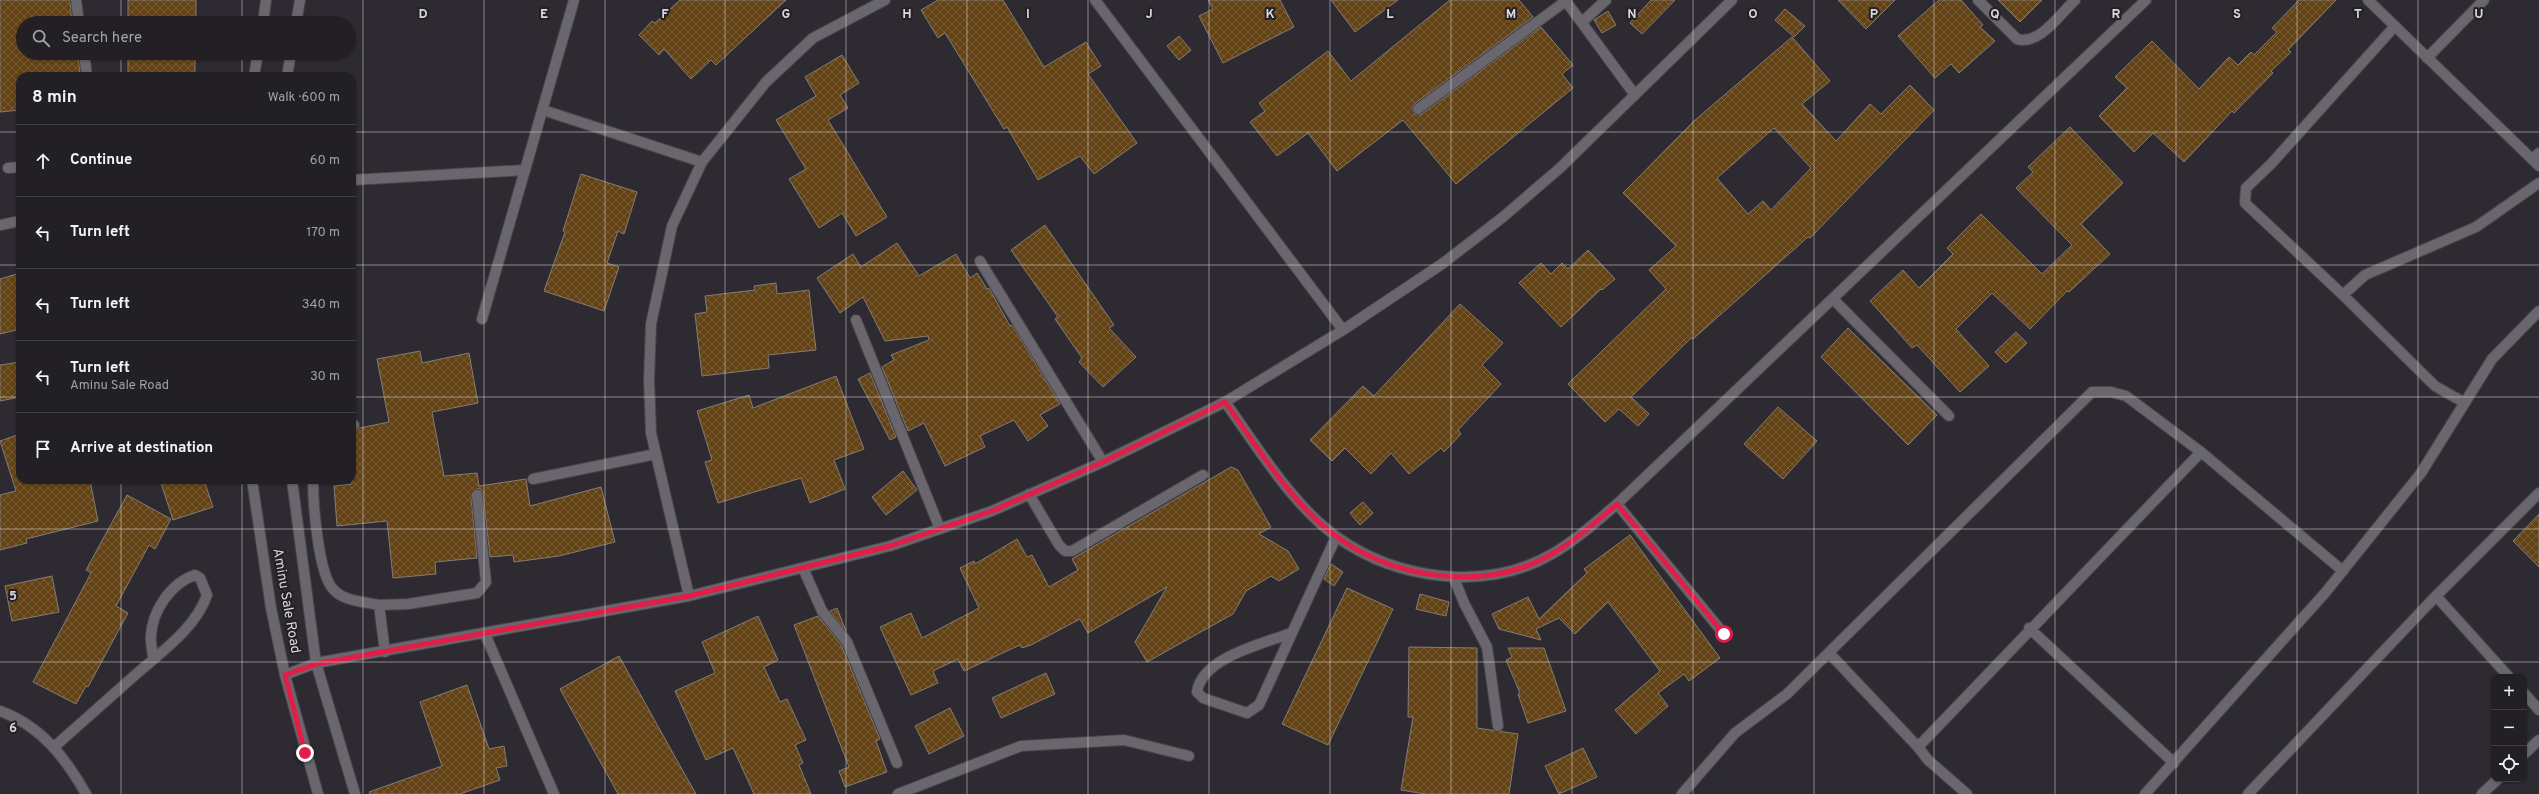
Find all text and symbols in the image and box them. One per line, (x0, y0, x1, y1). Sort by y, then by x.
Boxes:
text: D (418, 7, 428, 23)
text: E (540, 7, 548, 23)
text: F (661, 7, 669, 23)
text: G (782, 7, 791, 23)
text: H (902, 7, 912, 23)
text: I (1026, 7, 1030, 23)
text: J (1145, 7, 1153, 23)
text: K (1265, 7, 1275, 23)
text: L (1386, 7, 1394, 23)
text: M (1506, 7, 1516, 23)
text: N (1627, 7, 1637, 23)
text: O (1748, 7, 1758, 23)
text: P (1870, 7, 1879, 23)
text: Q (1990, 7, 2000, 23)
text: R (2112, 7, 2121, 23)
text: S (2233, 7, 2241, 23)
text: T (2354, 7, 2362, 23)
text: U (2474, 7, 2484, 23)
search box (16, 16, 356, 60)
icon: search (30, 27, 52, 49)
text: Search here (62, 29, 142, 48)
text: 8 min (32, 87, 77, 109)
text: Walk · 600 m (268, 90, 340, 106)
icon: ahead (32, 150, 54, 172)
text: Continue (70, 151, 132, 170)
text: 60 m (310, 153, 340, 169)
icon: left (32, 222, 54, 244)
text: Turn left (70, 223, 130, 242)
text: 170 m (306, 225, 340, 241)
icon: left (32, 294, 54, 316)
text: Turn left (70, 295, 130, 314)
text: 340 m (302, 297, 340, 313)
text: Turn left (70, 359, 130, 378)
icon: left (32, 366, 54, 388)
text: 30 m (310, 369, 340, 385)
text: Aminu Sale Road (70, 378, 169, 394)
icon: arrive (32, 438, 54, 460)
text: Arrive at destination (70, 439, 213, 458)
street label: Aminu Sale Road (268, 547, 304, 655)
text: 5 (9, 589, 17, 605)
route start (1715, 625, 1733, 643)
map controls (2491, 674, 2527, 782)
button: + (2491, 674, 2527, 710)
button: − (2491, 710, 2527, 746)
text: 6 (9, 721, 17, 737)
route end (296, 744, 314, 762)
button: locate (2491, 746, 2527, 782)

